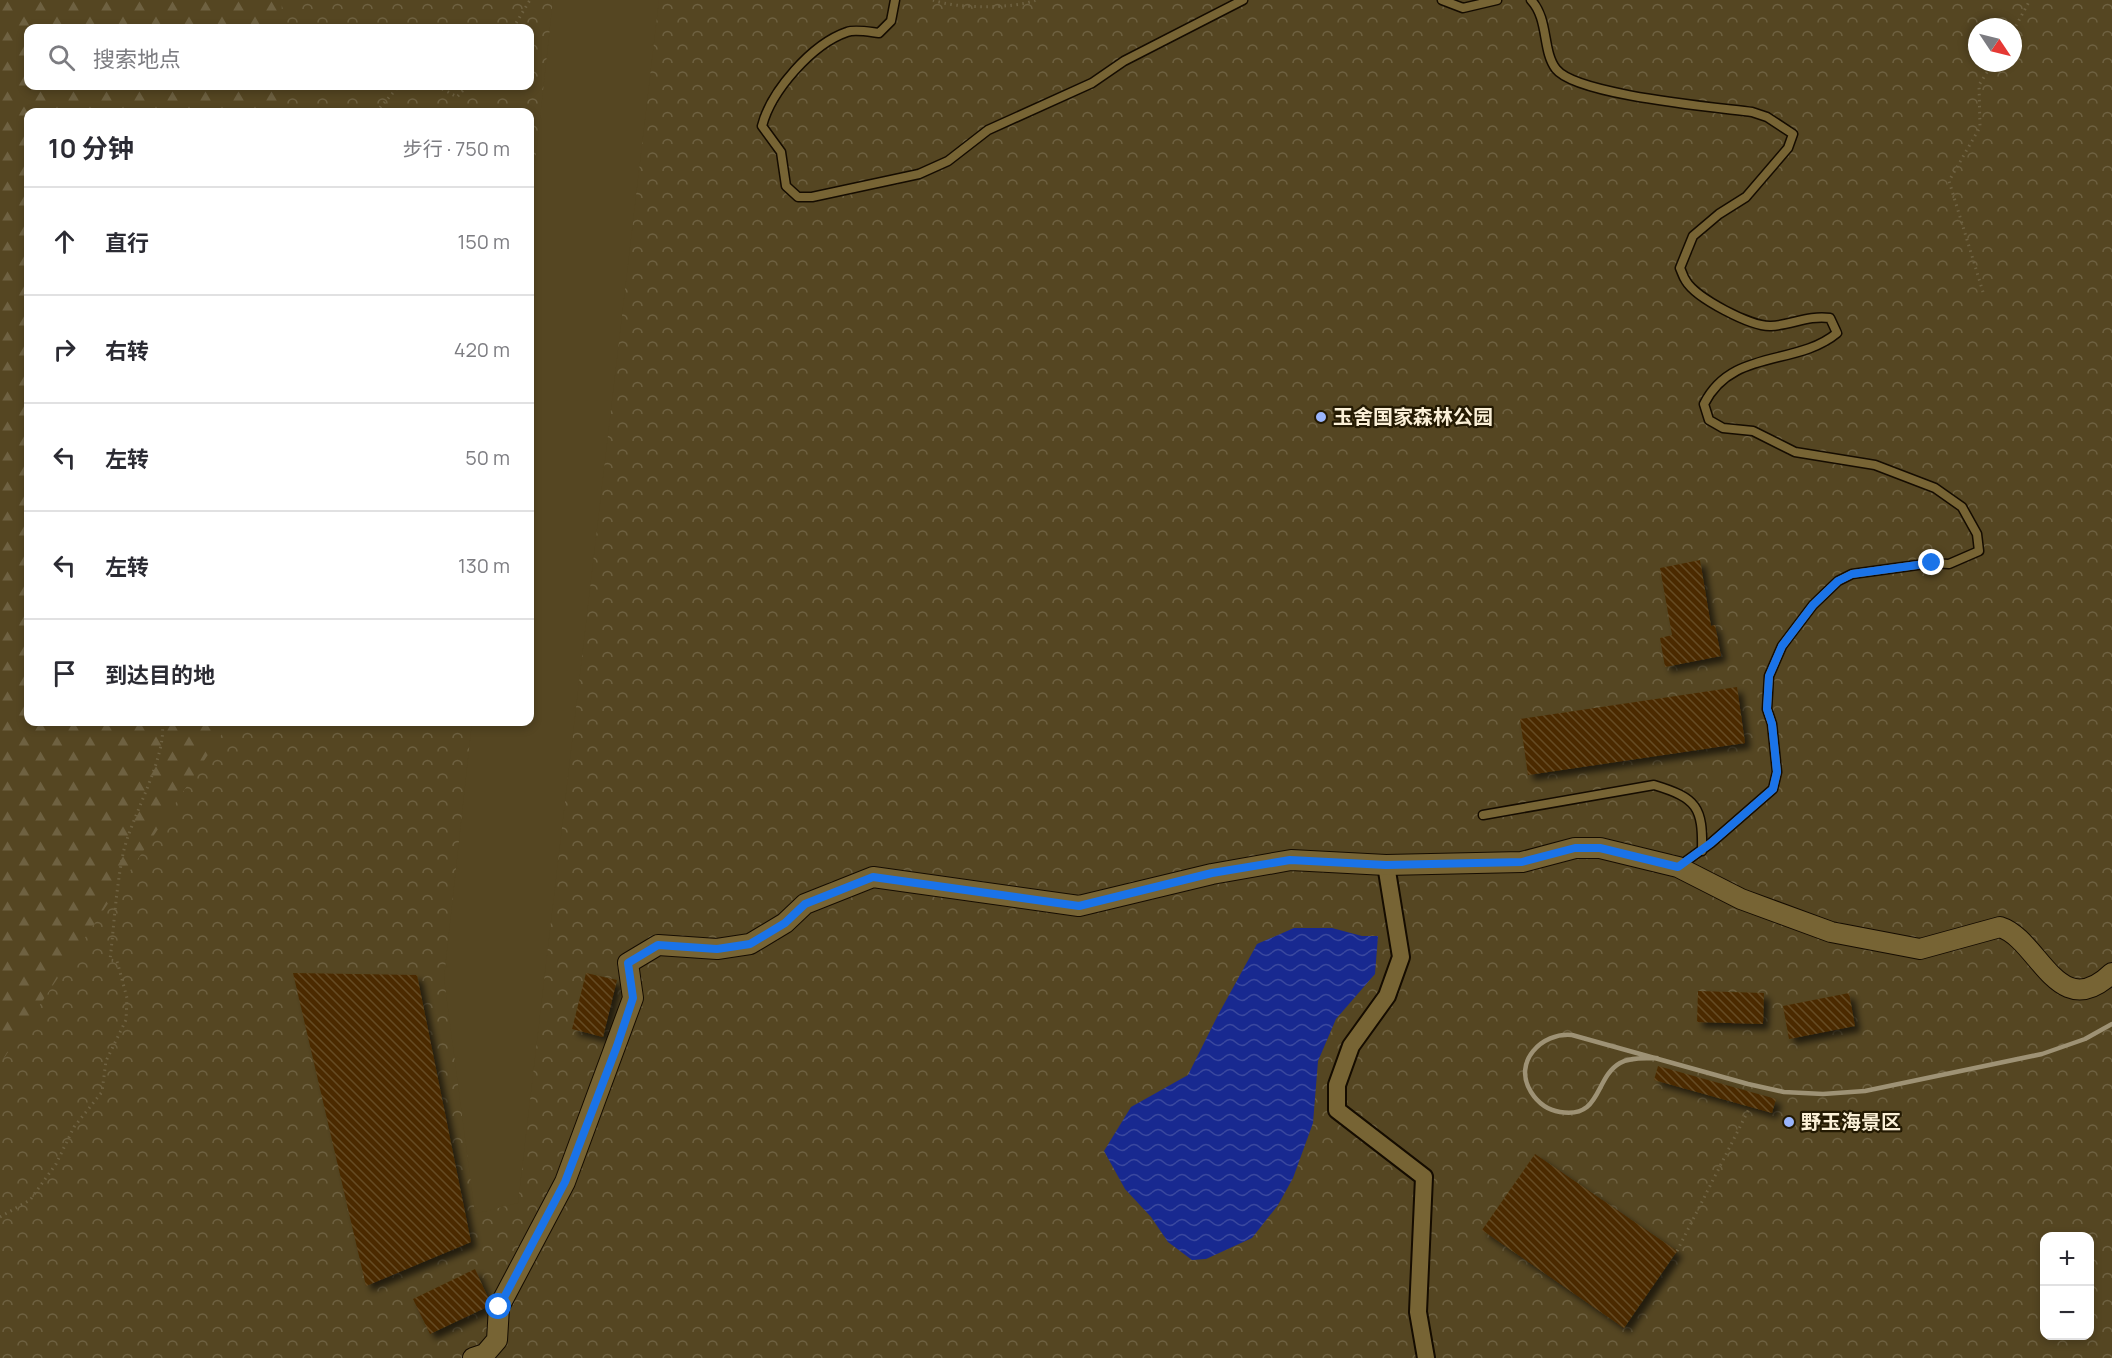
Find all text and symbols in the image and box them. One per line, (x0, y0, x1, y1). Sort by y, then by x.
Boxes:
north arrow (1968, 18, 2022, 72)
search box (24, 24, 534, 90)
icon: search (45, 41, 78, 74)
text: 搜索地点 (93, 44, 181, 74)
text: 10 分钟 (48, 130, 134, 166)
text: 步行 · 750 m (403, 135, 510, 162)
icon: ahead (48, 225, 81, 258)
text: 直行 (105, 228, 149, 258)
text: 150 m (457, 228, 510, 255)
icon: right (48, 333, 81, 366)
text: 右转 (105, 336, 149, 366)
text: 420 m (454, 336, 510, 363)
place label: 玉舍国家森林公园 (1333, 403, 1493, 430)
marker: 玉舍国家森林公园 (1314, 410, 1328, 424)
icon: left (48, 441, 81, 474)
text: 左转 (105, 444, 149, 474)
text: 50 m (465, 444, 510, 471)
icon: left (48, 549, 81, 582)
route end (1918, 549, 1944, 575)
text: 左转 (105, 552, 149, 582)
text: 130 m (458, 552, 510, 579)
icon: arrive (48, 657, 81, 690)
text: 到达目的地 (105, 660, 215, 690)
place label: 野玉海景区 (1801, 1108, 1901, 1135)
marker: 野玉海景区 (1782, 1115, 1796, 1129)
map controls (2040, 1232, 2094, 1340)
button: + (2040, 1232, 2094, 1286)
button: − (2040, 1286, 2094, 1340)
route start (485, 1293, 511, 1319)

